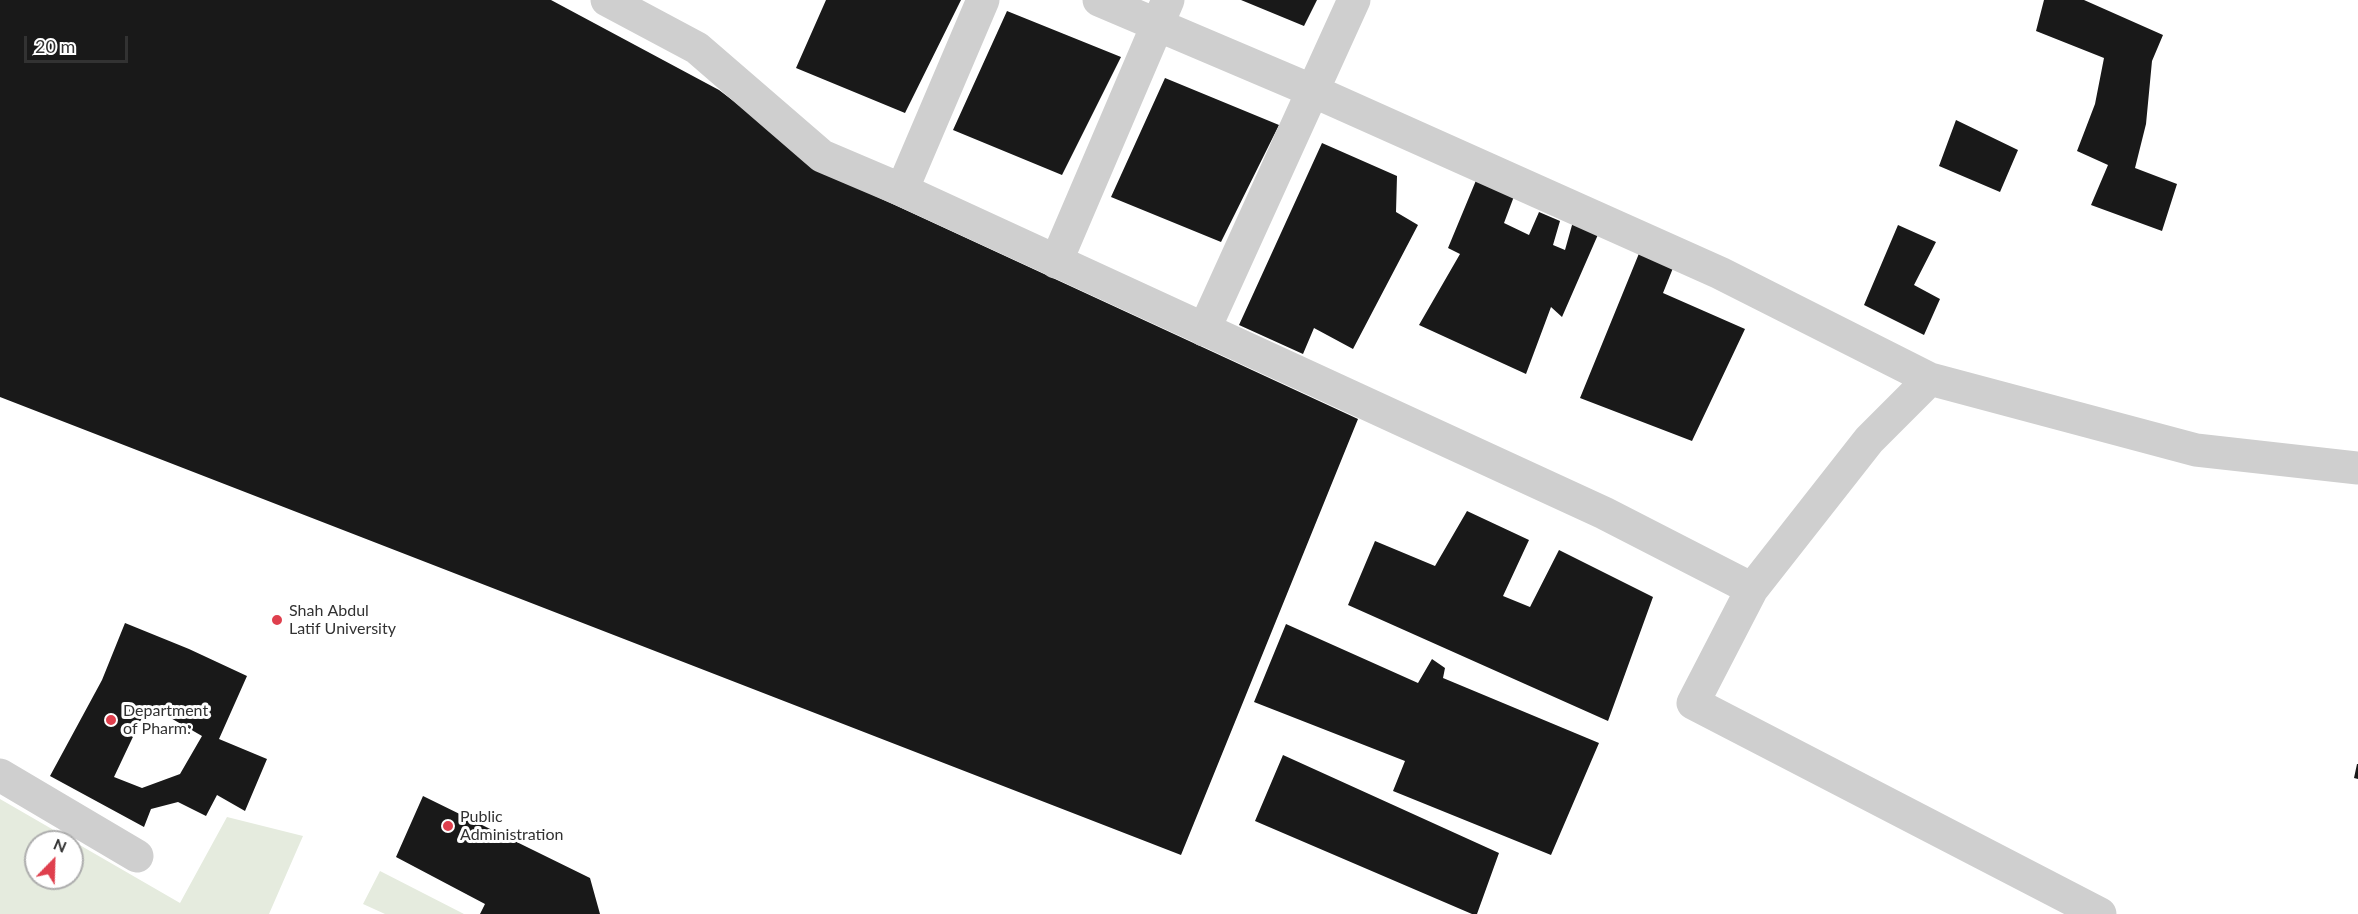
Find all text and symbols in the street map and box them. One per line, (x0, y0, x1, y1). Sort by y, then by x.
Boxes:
scale bar (27, 24, 130, 62)
text: 20 m (35, 35, 75, 57)
place label: Shah Abdul Latif University (289, 601, 396, 639)
marker: Shah Abdul Latif University (270, 613, 284, 627)
place label: Department of Pharm: (123, 701, 208, 739)
marker: Department of Pharm: (104, 713, 118, 727)
place label: Public Administration (460, 807, 563, 845)
marker: Public Administration (441, 819, 455, 833)
north arrow (24, 830, 84, 890)
text: N (51, 834, 70, 856)

